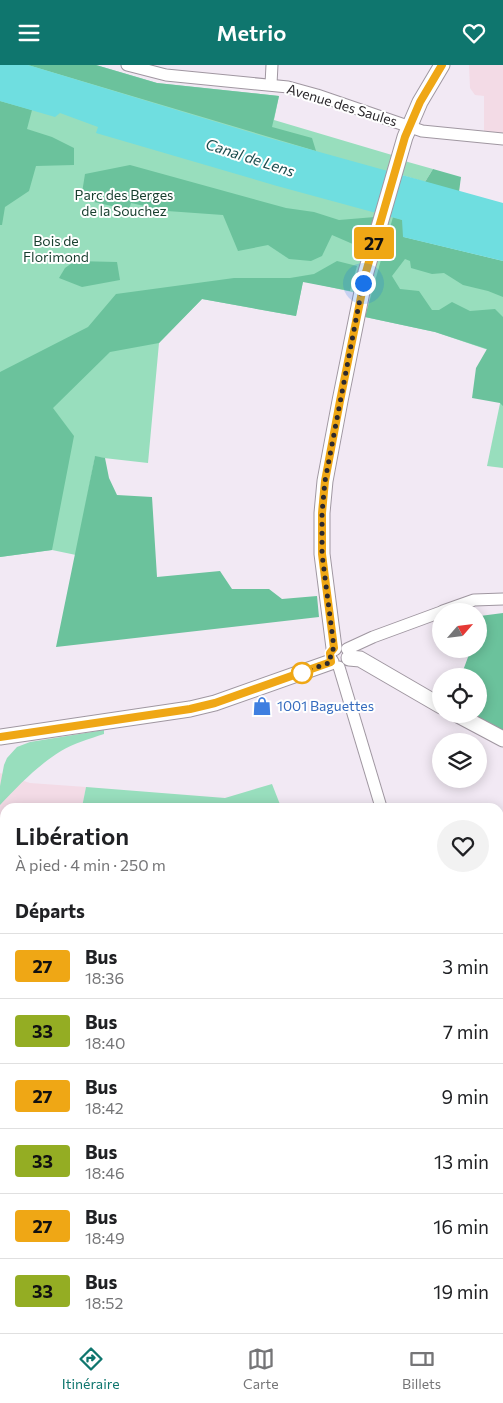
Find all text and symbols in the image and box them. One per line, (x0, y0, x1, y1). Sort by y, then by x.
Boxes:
icon: menu (15, 19, 43, 47)
text: Metrio (217, 19, 286, 46)
icon: heart (460, 19, 488, 47)
street label: Avenue des Saules (285, 80, 399, 129)
water label: Canal de Lens (203, 134, 297, 180)
park label: Parc des Berges de la Souchez (75, 186, 173, 219)
line badge: 27 (352, 227, 396, 259)
park label: Bois de Florimond (23, 232, 89, 265)
text: 27 (364, 232, 384, 254)
your location (351, 271, 376, 296)
north arrow (432, 603, 488, 657)
map controls (432, 603, 487, 788)
unlabelled marker (291, 662, 313, 684)
button: locate (432, 668, 487, 723)
shop icon: 1001 Baguettes (251, 695, 273, 717)
place label: 1001 Baguettes (277, 697, 374, 714)
button: layers (432, 733, 487, 788)
button: heart (437, 820, 489, 872)
text: Libération (15, 821, 129, 850)
text: À pied · 4 min · 250 m (15, 855, 166, 874)
text: Départs (15, 899, 85, 922)
text: Bus (85, 945, 117, 968)
text: 27 (32, 955, 53, 977)
text: 3 min (442, 955, 489, 978)
text: 18:36 (85, 968, 124, 987)
text: Bus (85, 1010, 117, 1033)
text: 33 (32, 1020, 53, 1042)
text: 7 min (443, 1020, 489, 1043)
text: 18:40 (85, 1033, 125, 1052)
text: Bus (85, 1075, 117, 1098)
text: 27 (32, 1085, 53, 1107)
text: 9 min (441, 1085, 489, 1108)
text: 18:42 (85, 1098, 124, 1117)
text: Bus (85, 1140, 117, 1163)
text: 33 (32, 1150, 53, 1172)
text: 13 min (434, 1150, 489, 1173)
text: 18:46 (85, 1163, 125, 1182)
text: Bus (85, 1205, 117, 1228)
text: 27 (32, 1215, 53, 1237)
text: 16 min (433, 1215, 489, 1238)
text: 18:49 (85, 1228, 125, 1247)
text: Bus (85, 1270, 117, 1293)
text: 33 (32, 1280, 53, 1302)
text: 19 min (433, 1280, 489, 1303)
text: 18:52 (85, 1293, 123, 1312)
tab: Itinéraire (62, 1345, 120, 1392)
tab: Carte (243, 1345, 279, 1392)
tab: Billets (402, 1345, 441, 1392)

